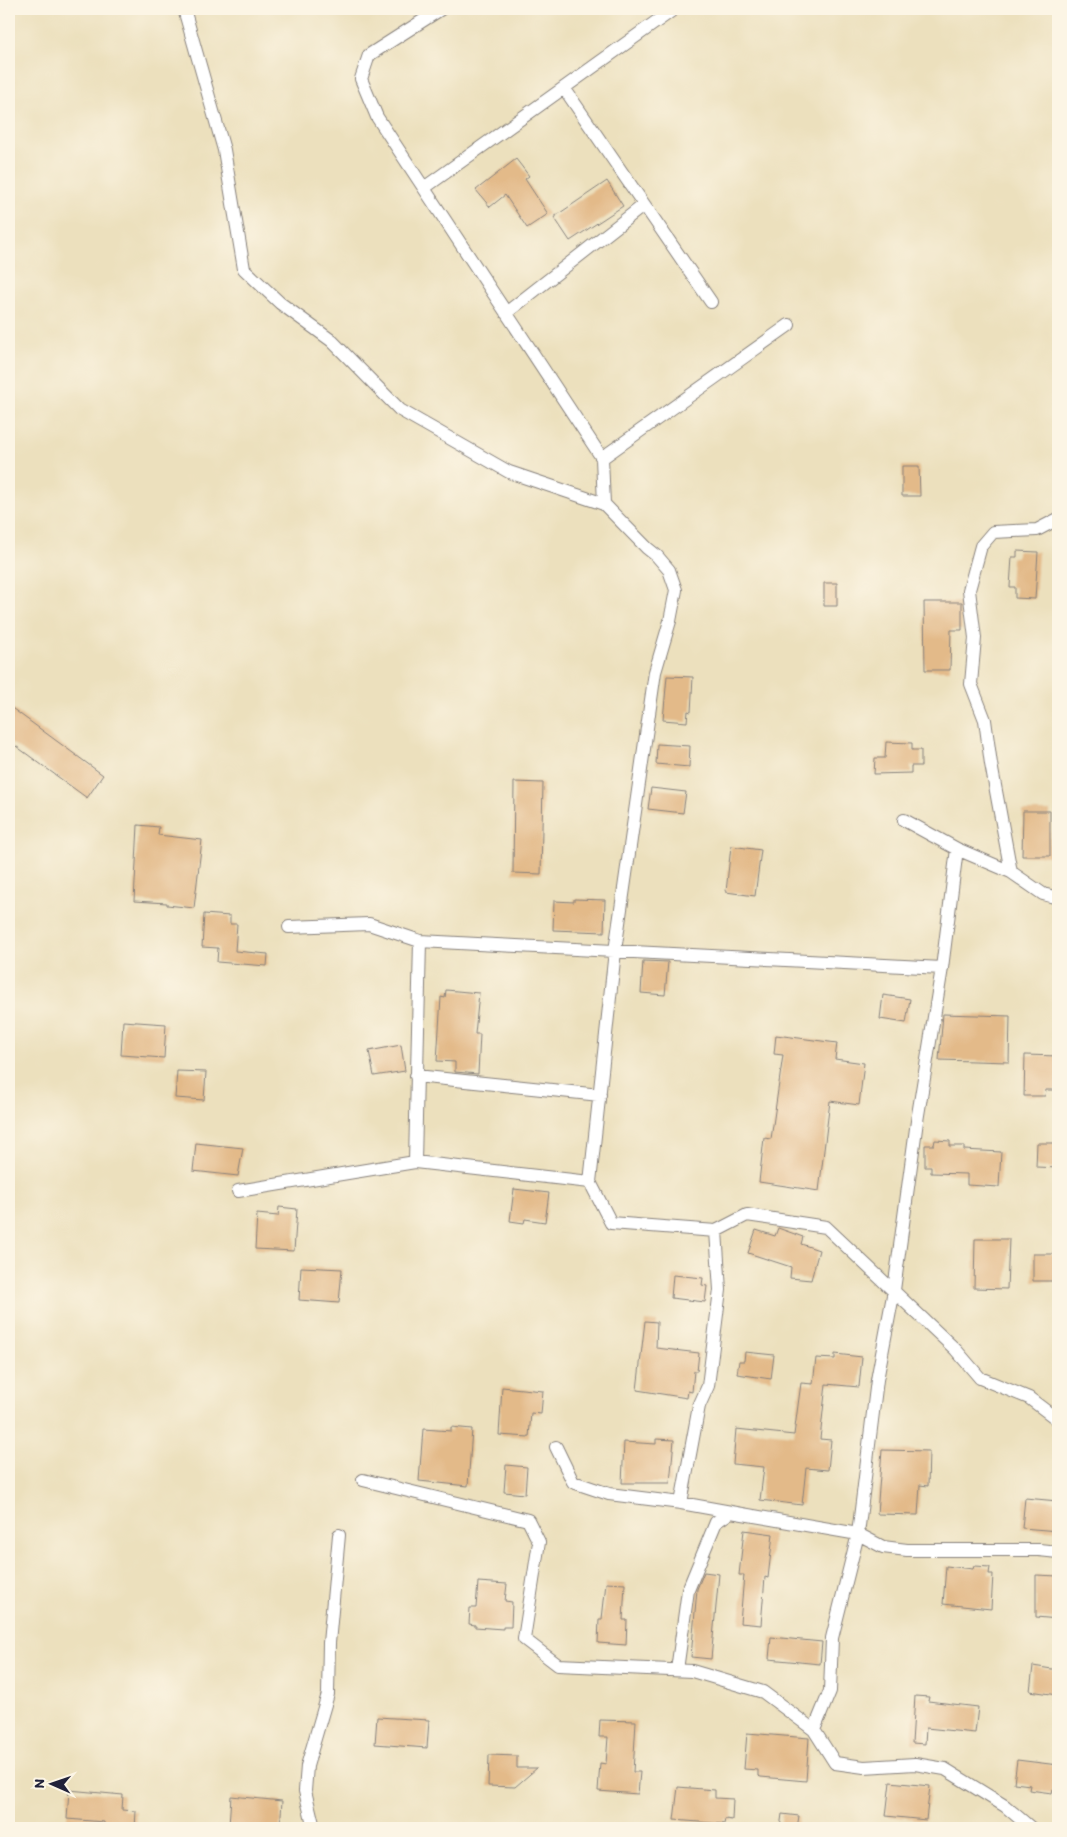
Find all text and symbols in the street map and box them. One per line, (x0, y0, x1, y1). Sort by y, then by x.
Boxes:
north arrow (28, 1760, 78, 1810)
text: N (31, 1779, 48, 1789)

